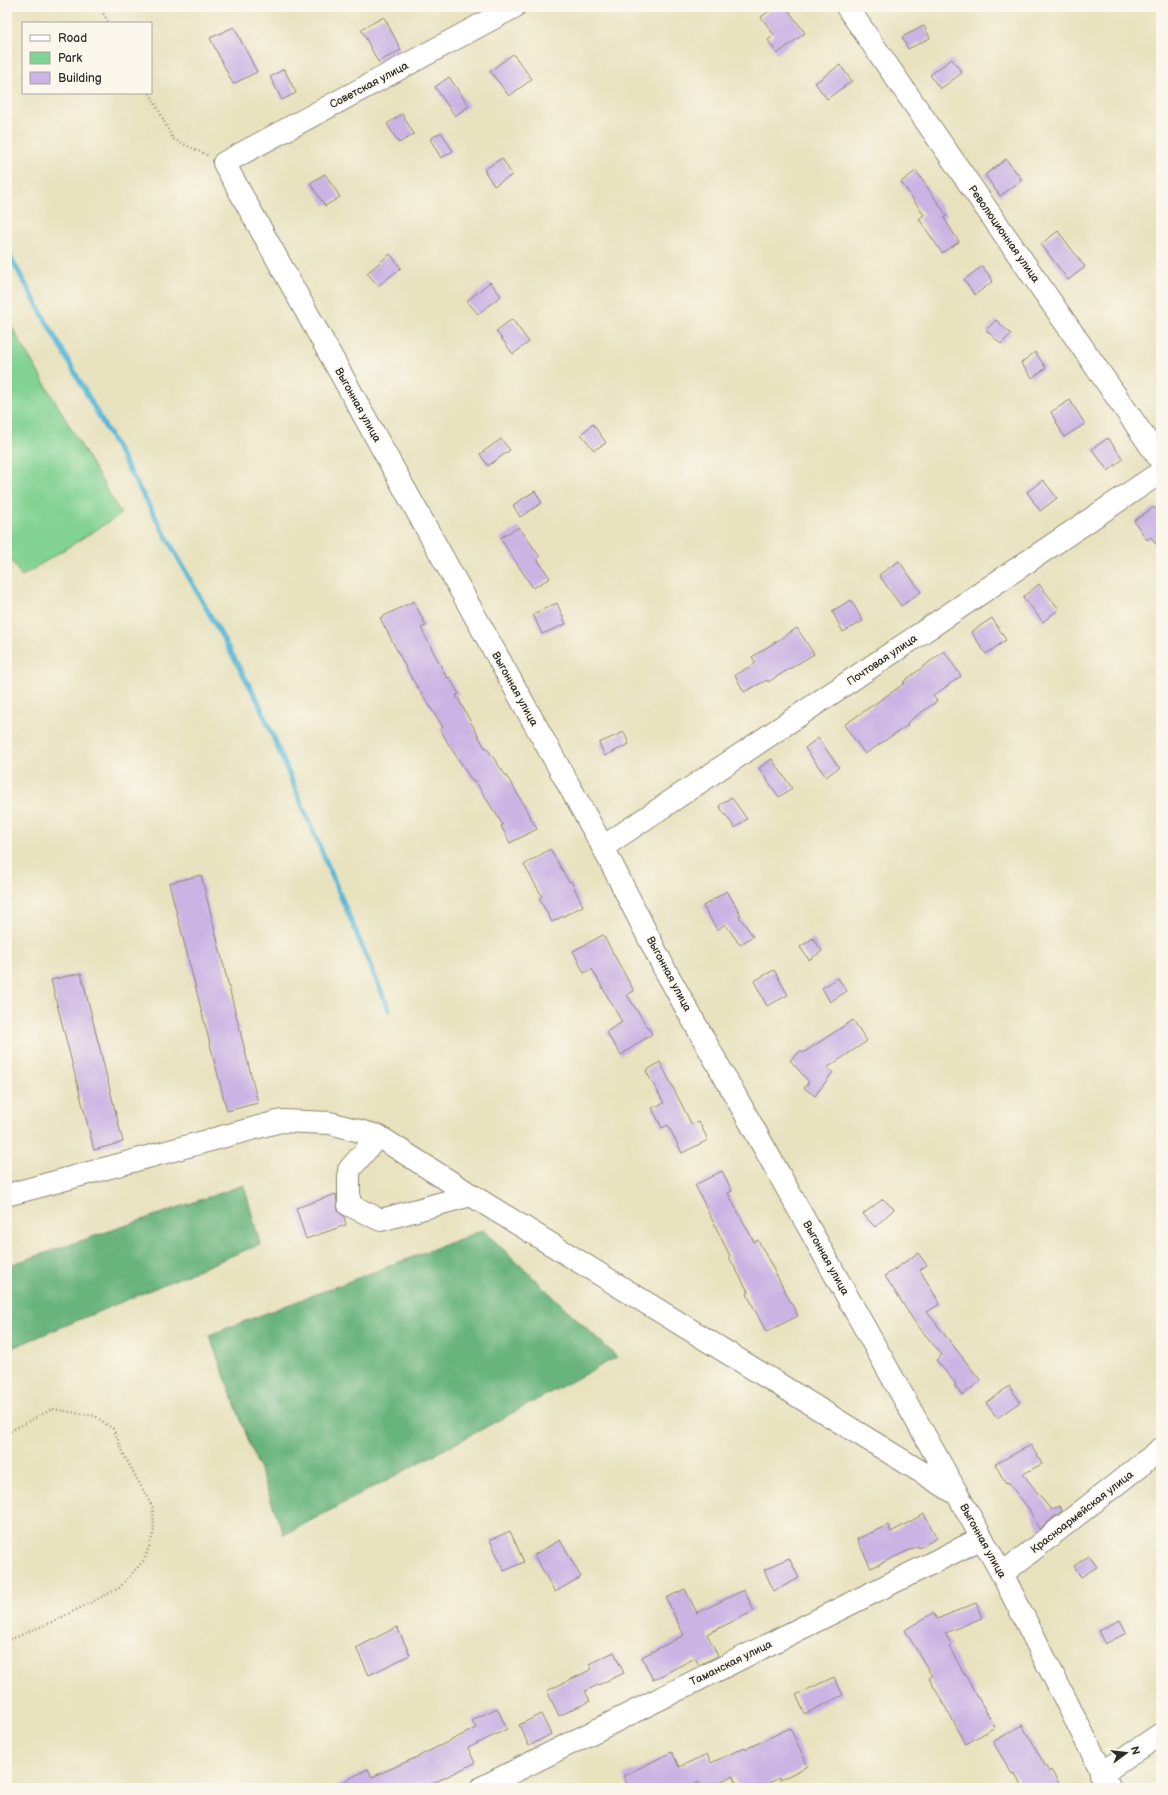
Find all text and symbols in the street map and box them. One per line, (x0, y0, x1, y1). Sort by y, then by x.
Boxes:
legend (22, 22, 152, 94)
text: Road (58, 31, 87, 46)
text: Park (58, 51, 82, 66)
street label: Советская улица (328, 59, 411, 111)
text: Building (58, 71, 102, 86)
street label: Революционная улица (965, 183, 1043, 286)
street label: Выгонная улица (332, 365, 384, 445)
street label: Почтовая улица (844, 631, 920, 688)
street label: Выгонная улица (489, 649, 541, 729)
street label: Выгонная улица (644, 934, 694, 1014)
street label: Выгонная улица (800, 1218, 852, 1298)
street label: Красноармейская улица (1028, 1468, 1136, 1556)
street label: Выгонная улица (957, 1501, 1009, 1581)
street label: Таманская улица (688, 1637, 775, 1689)
north arrow (1106, 1733, 1146, 1773)
text: N (1128, 1745, 1143, 1756)

